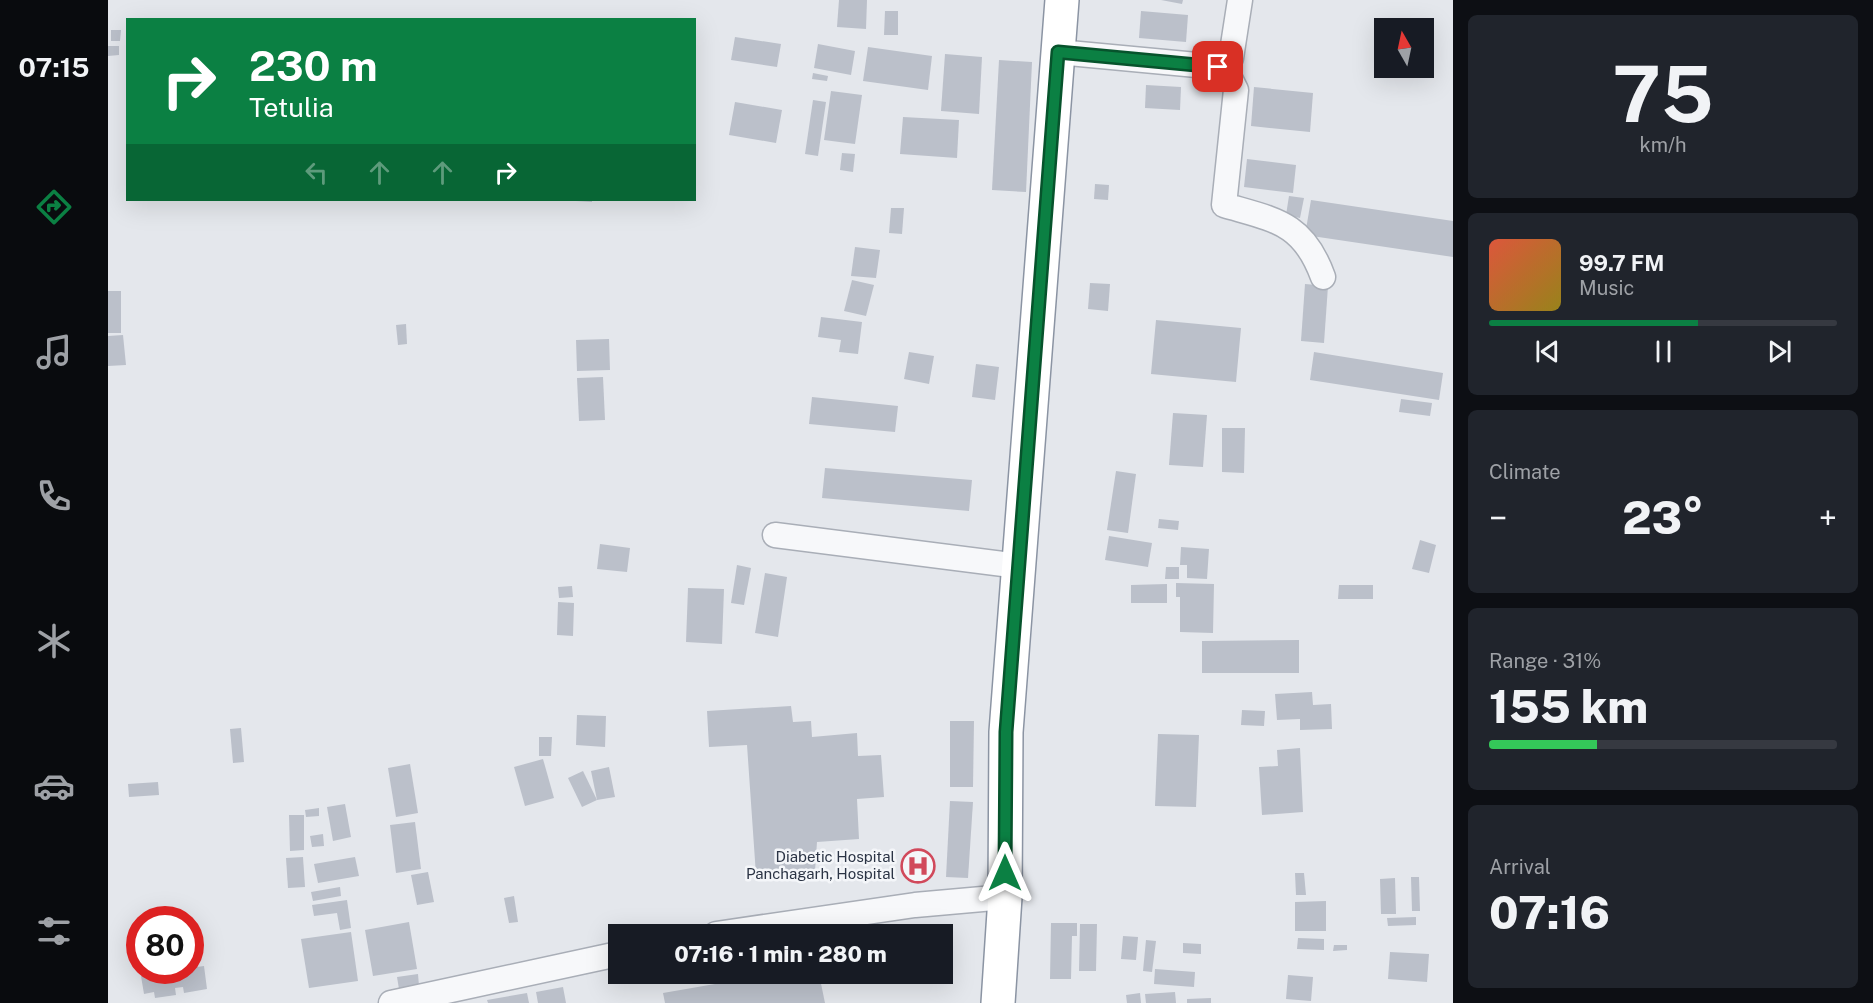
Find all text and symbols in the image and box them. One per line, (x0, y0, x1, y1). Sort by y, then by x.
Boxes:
north arrow (1374, 18, 1434, 78)
map controls (1374, 18, 1434, 78)
text: 230 m (249, 41, 378, 90)
pin (1192, 41, 1243, 92)
icon: right (150, 42, 228, 120)
text: 75 (1612, 48, 1714, 140)
icon: arrive (1201, 50, 1234, 83)
text: 07:15 (19, 51, 89, 83)
text: Tetulia (249, 91, 334, 123)
text: km/h (1639, 133, 1687, 157)
icon: left (300, 156, 333, 189)
icon: ahead (363, 156, 396, 189)
icon: ahead (426, 156, 459, 189)
icon: right (489, 156, 522, 189)
icon: directions (33, 186, 75, 228)
text: 99.7 FM (1579, 250, 1664, 276)
text: Music (1579, 276, 1634, 300)
icon: music (33, 331, 75, 373)
icon: previous (1531, 335, 1564, 368)
icon: pause (1647, 335, 1680, 368)
icon: next (1763, 335, 1796, 368)
text: Climate (1489, 460, 1561, 484)
icon: phone (33, 475, 75, 517)
text: 23° (1622, 491, 1704, 544)
text: − (1489, 499, 1507, 537)
text: + (1819, 499, 1837, 537)
icon: climate (33, 620, 75, 662)
text: Range · 31% (1489, 649, 1601, 673)
text: 155 km (1489, 680, 1648, 733)
icon: car (33, 765, 75, 807)
position arrow (973, 841, 1037, 905)
place label: Diabetic Hospital Panchagarh, Hospital (746, 848, 895, 882)
hospital icon: Diabetic Hospital Panchagarh, Hospital (900, 848, 936, 884)
text: Arrival (1489, 855, 1551, 879)
text: 07:16 (1489, 886, 1610, 939)
speed limit sign: 80 (126, 906, 204, 984)
icon: filters (33, 910, 75, 952)
text: 07:16 · 1 min · 280 m (674, 941, 887, 967)

